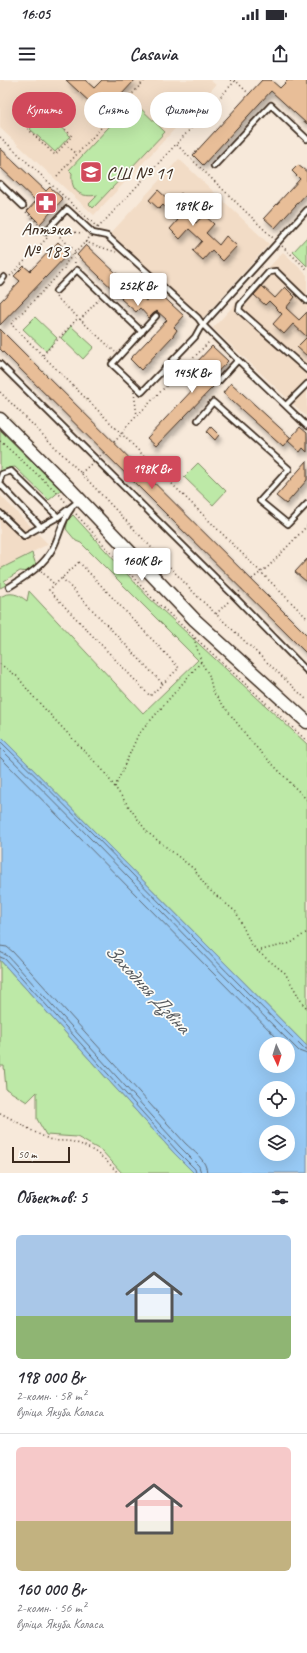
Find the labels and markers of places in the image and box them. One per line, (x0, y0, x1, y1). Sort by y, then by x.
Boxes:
school or university icon: СШ № 11 (78, 159, 104, 185)
place label: СШ № 11 (106, 161, 174, 185)
pharmacy icon: Аптэка № 183 (33, 190, 59, 216)
pin: 189K Br (156, 193, 230, 227)
place label: Аптэка № 183 (21, 217, 72, 263)
pin: 252K Br (101, 273, 175, 307)
pin: 145K Br (155, 360, 229, 394)
pin: 198K Br (115, 456, 189, 490)
pin: 160K Br (105, 548, 179, 582)

